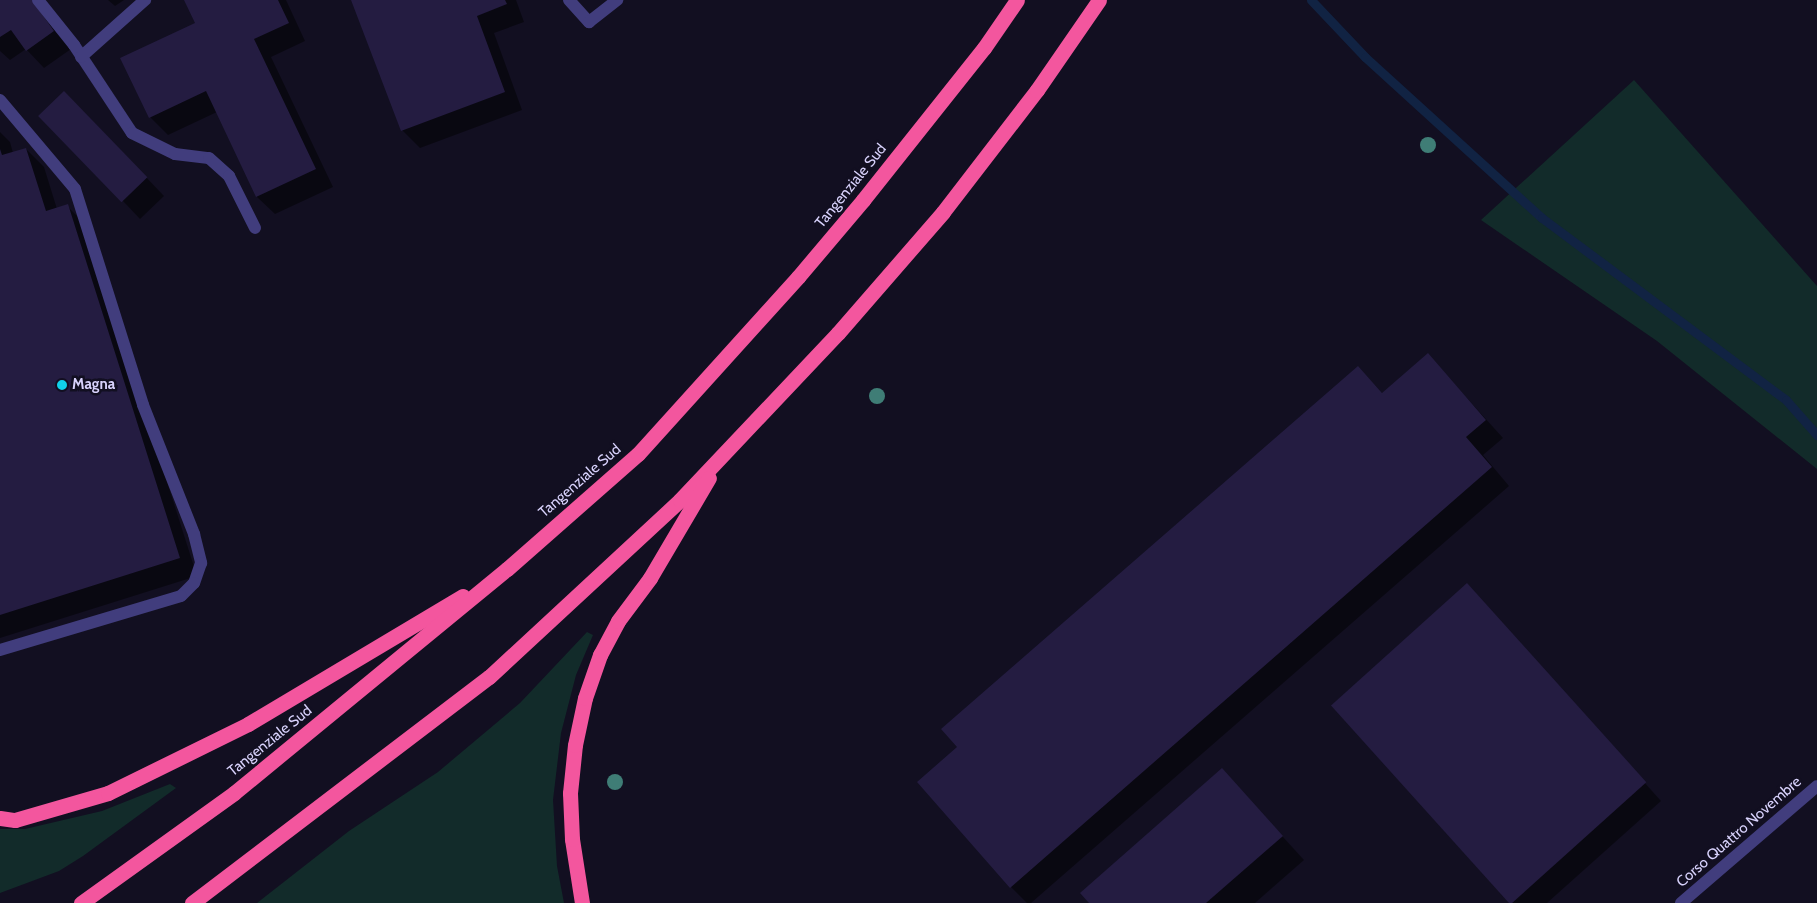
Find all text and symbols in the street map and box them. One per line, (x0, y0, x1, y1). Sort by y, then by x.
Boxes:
street label: Tangenziale Sud (812, 140, 890, 232)
place label: Magna (72, 376, 115, 394)
marker: Magna (56, 379, 68, 391)
street label: Tangenziale Sud (535, 440, 625, 522)
street label: Tangenziale Sud (224, 702, 316, 780)
street label: Corso Quattro Novembre (1673, 773, 1805, 891)

